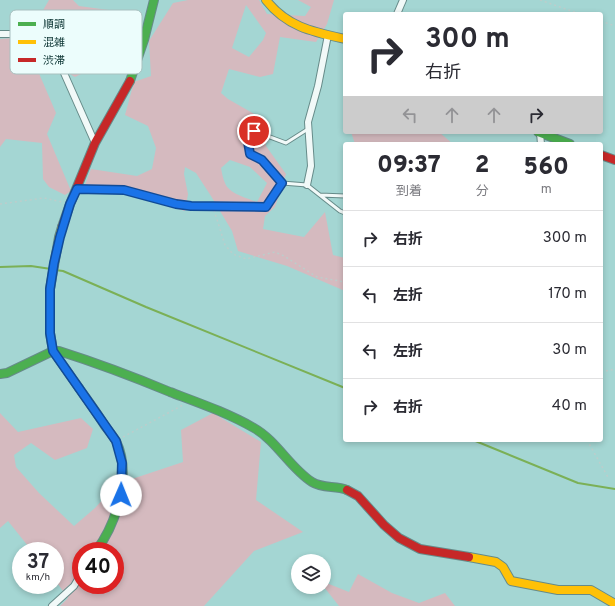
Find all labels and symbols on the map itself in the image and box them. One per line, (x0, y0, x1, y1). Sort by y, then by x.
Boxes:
legend (10, 10, 142, 74)
text: 順調 (43, 18, 65, 32)
text: 混雑 (43, 36, 65, 50)
text: 渋滞 (43, 54, 65, 68)
pin (237, 114, 271, 148)
position arrow (100, 474, 142, 516)
speed limit sign: 40 (72, 542, 124, 594)

